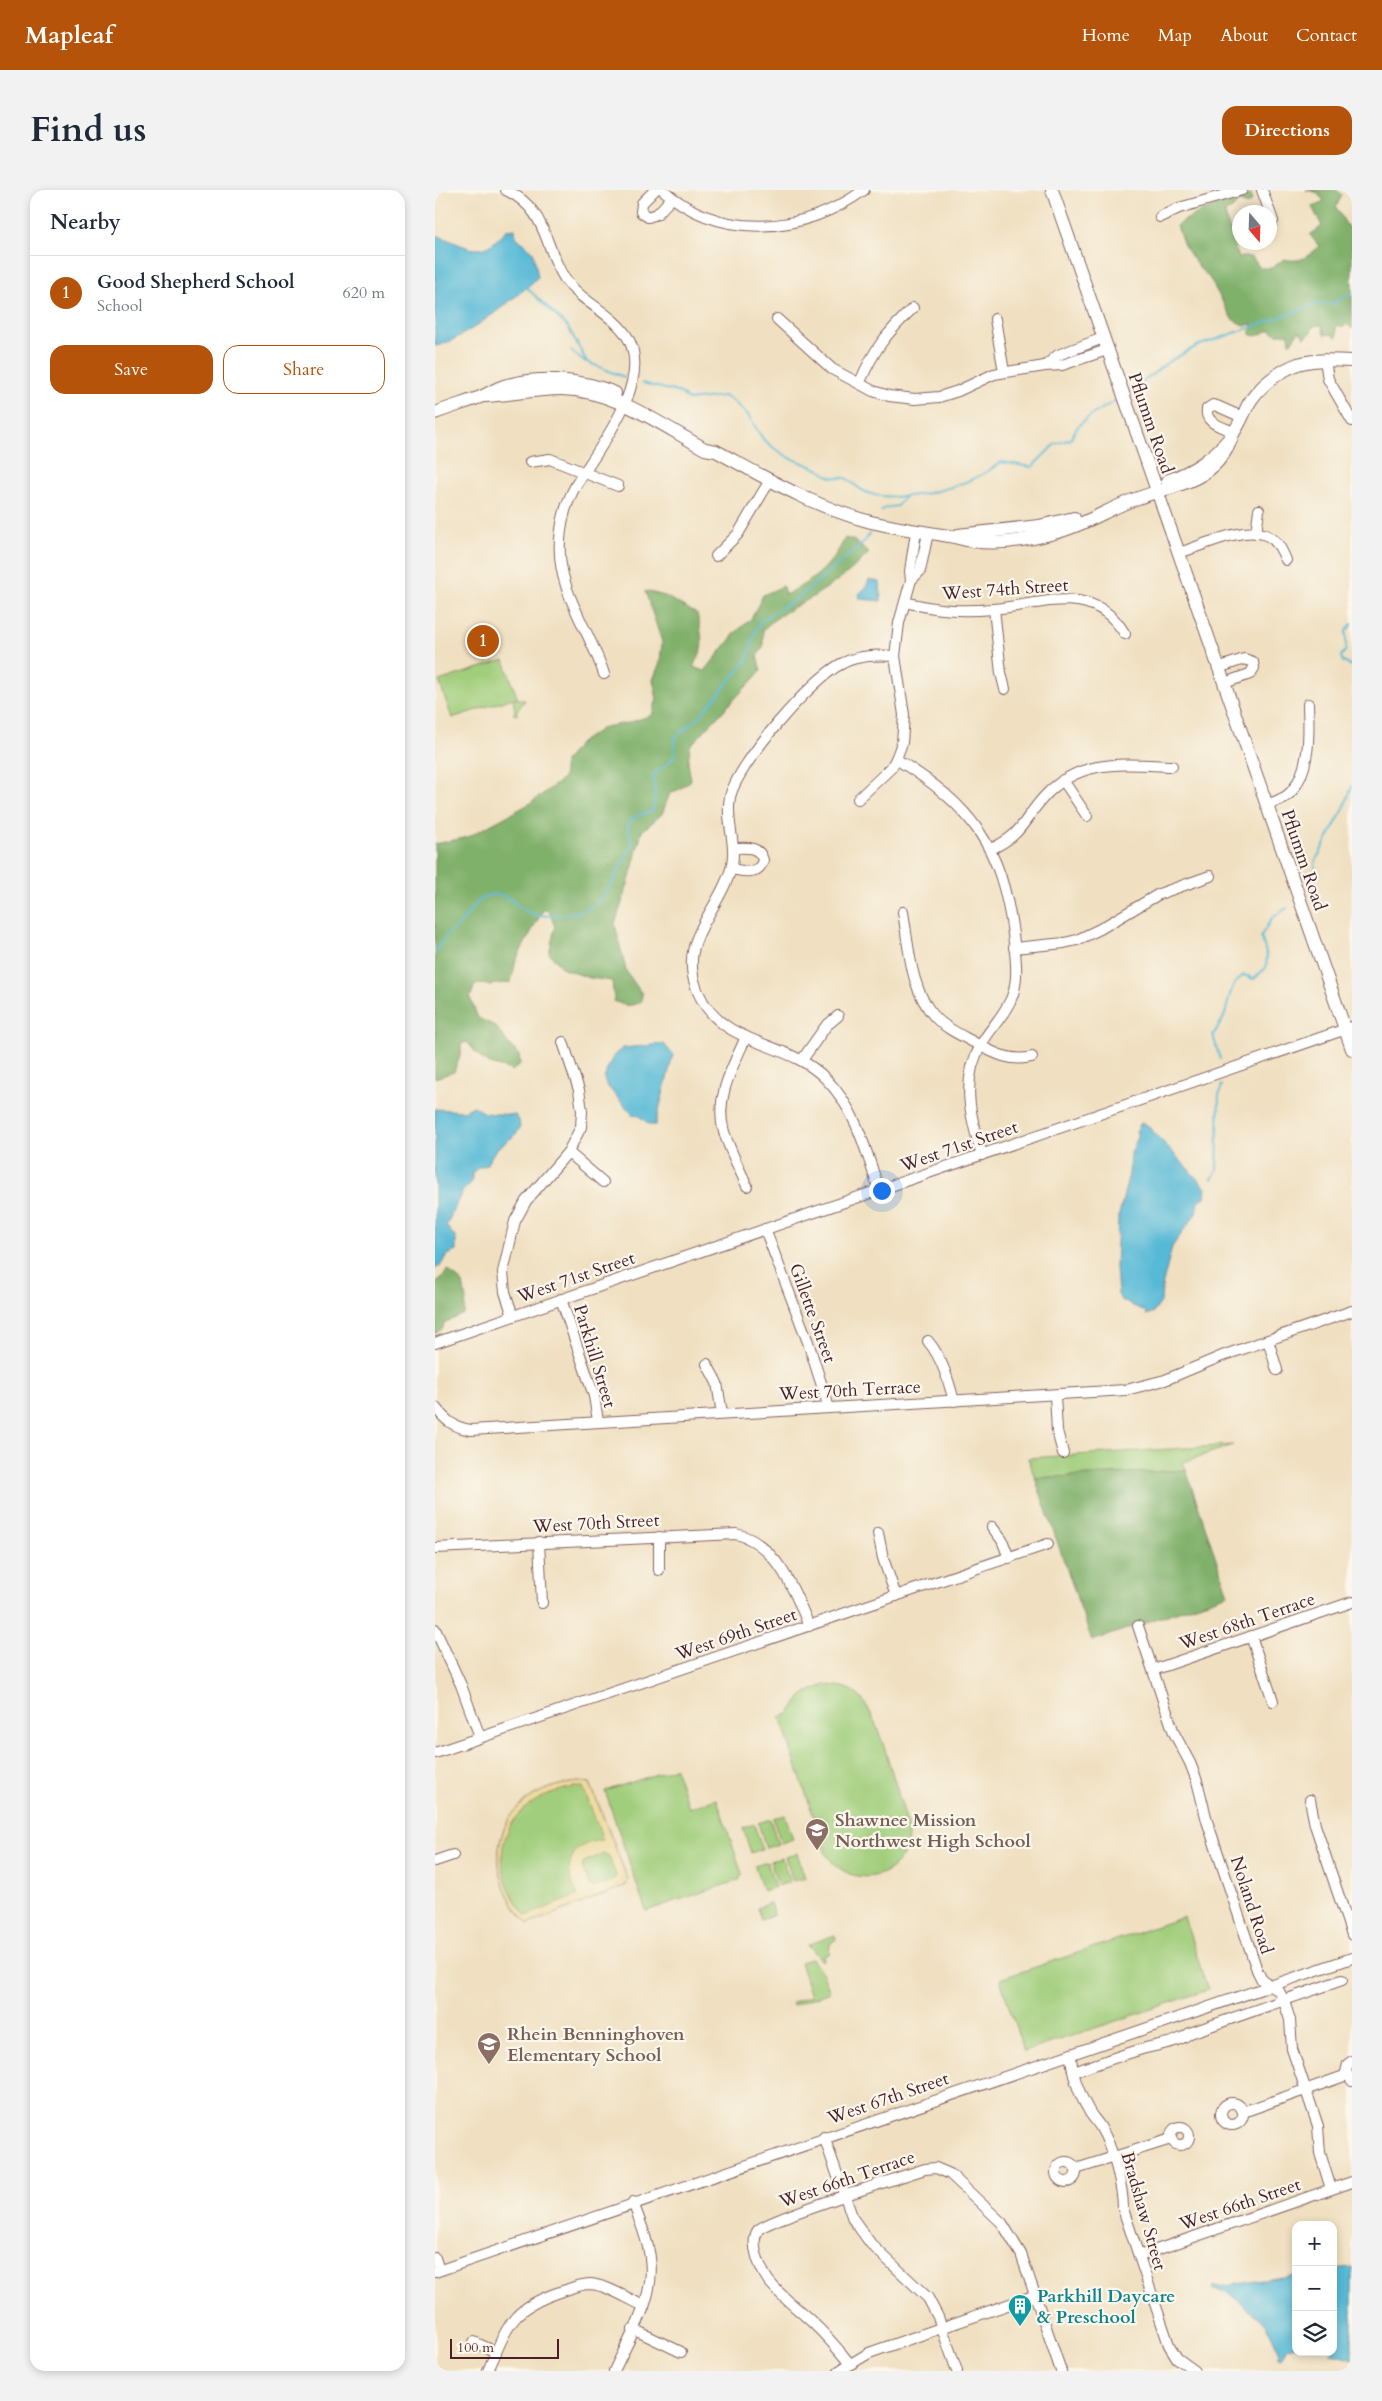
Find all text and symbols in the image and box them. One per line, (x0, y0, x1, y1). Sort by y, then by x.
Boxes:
text: Mapleaf (25, 19, 113, 52)
text: Home (1082, 23, 1130, 48)
text: Map (1158, 23, 1192, 48)
text: About (1220, 23, 1268, 48)
text: Contact (1296, 23, 1357, 48)
text: Find us (30, 106, 146, 154)
button: Directions (1222, 106, 1352, 155)
north arrow (1232, 205, 1277, 250)
text: Nearby (50, 208, 121, 237)
text: Good Shepherd School (97, 269, 295, 295)
text: 1 (62, 282, 70, 304)
text: 620 m (343, 282, 385, 304)
text: School (97, 295, 142, 317)
button: Save (50, 345, 213, 394)
button: Share (223, 345, 385, 394)
street label: Pflumm Road (1122, 369, 1180, 478)
street label: West 74th Street (940, 573, 1069, 606)
pin: 1 (467, 622, 499, 660)
street label: Pflumm Road (1275, 806, 1333, 915)
street label: West 71st Street (896, 1115, 1022, 1179)
your location (869, 1178, 895, 1204)
street label: West 71st Street (513, 1246, 639, 1310)
street label: Gillette Street (783, 1260, 842, 1367)
street label: Parkhill Street (567, 1301, 622, 1411)
street label: West 70th Terrace (777, 1374, 922, 1407)
street label: West 70th Street (531, 1508, 660, 1539)
street label: West 68th Terrace (1175, 1587, 1318, 1657)
street label: West 69th Street (671, 1602, 800, 1667)
place label: Shawnee Mission Northwest High School (835, 1808, 1031, 1854)
school or university icon: Shawnee Mission Northwest High School (804, 1817, 830, 1851)
street label: Noland Road (1224, 1853, 1279, 1958)
place label: Rhein Benninghoven Elementary School (507, 2022, 685, 2068)
school or university icon: Rhein Benninghoven Elementary School (476, 2031, 502, 2065)
street label: West 67th Street (823, 2066, 952, 2131)
street label: West 66th Terrace (775, 2145, 918, 2215)
street label: Bradshaw Street (1115, 2149, 1172, 2274)
street label: West 66th Street (1175, 2172, 1304, 2237)
map controls (1292, 2221, 1337, 2356)
button: + (1292, 2221, 1337, 2266)
button: − (1292, 2266, 1337, 2311)
place label: Parkhill Daycare & Preschool (1037, 2284, 1175, 2330)
building icon: Parkhill Daycare & Preschool (1007, 2293, 1033, 2327)
button: layers (1292, 2311, 1337, 2356)
scale bar (450, 2336, 559, 2359)
text: 100 m (457, 2338, 494, 2357)

